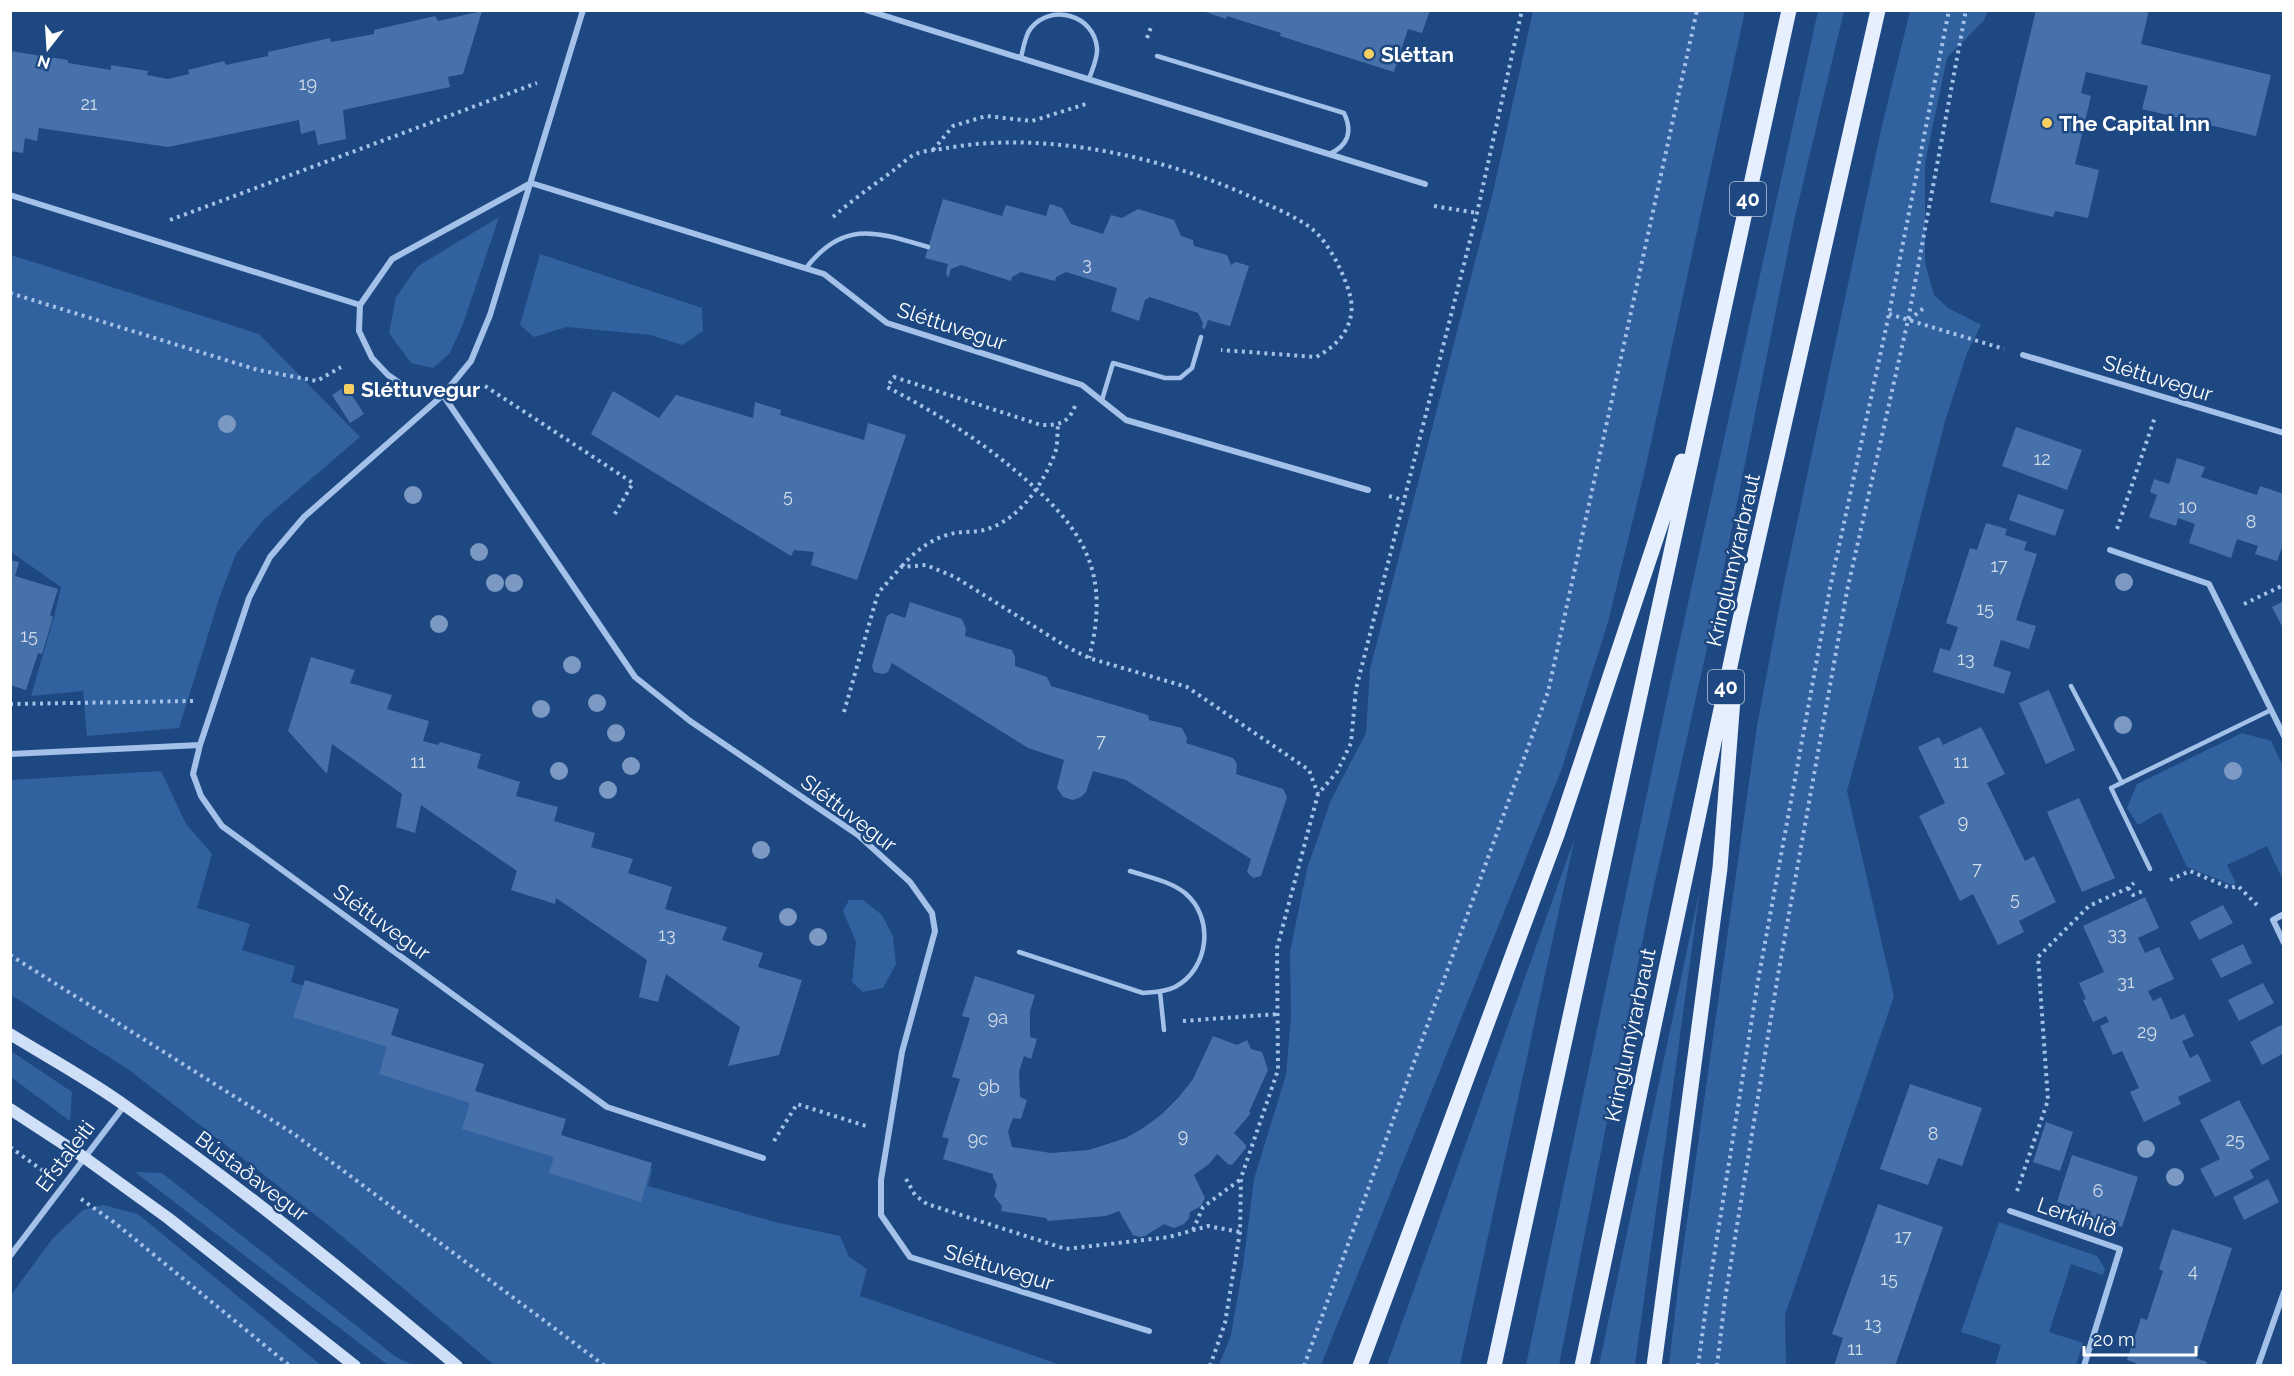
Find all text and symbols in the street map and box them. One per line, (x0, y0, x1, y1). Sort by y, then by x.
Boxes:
north arrow (18, 18, 78, 78)
place label: Sléttan (1381, 42, 1454, 67)
marker: Sléttan (1362, 47, 1376, 61)
text: N (35, 51, 52, 73)
house number: 19 (299, 73, 317, 94)
house number: 21 (80, 93, 98, 114)
place label: The Capital Inn (2059, 111, 2210, 136)
marker: The Capital Inn (2040, 116, 2054, 130)
road number: 40 (1730, 182, 1766, 216)
house number: 3 (1082, 253, 1092, 274)
street label: Sléttuvegur (894, 297, 1010, 356)
street label: Sléttuvegur (2100, 349, 2216, 407)
place label: Sléttuvegur (361, 377, 480, 402)
marker: Sléttuvegur (342, 382, 356, 396)
house number: 12 (2033, 448, 2051, 469)
street label: Kringlumýrarbraut (1701, 471, 1765, 649)
house number: 5 (783, 485, 793, 506)
house number: 10 (2179, 496, 2197, 517)
house number: 8 (2246, 511, 2256, 532)
house number: 17 (1990, 555, 2008, 576)
house number: 15 (1976, 598, 1994, 619)
house number: 15 (20, 625, 38, 646)
house number: 13 (1957, 648, 1975, 669)
road number: 40 (1708, 670, 1744, 704)
house number: 7 (1096, 730, 1106, 751)
house number: 11 (410, 751, 426, 772)
house number: 11 (1953, 751, 1969, 772)
street label: Sléttuvegur (796, 769, 902, 857)
house number: 9 (1958, 811, 1968, 832)
house number: 7 (1972, 858, 1982, 879)
street label: Sléttuvegur (329, 879, 436, 966)
house number: 5 (2010, 888, 2020, 909)
house number: 33 (2107, 923, 2127, 944)
house number: 13 (658, 924, 676, 945)
street label: Kringlumýrarbraut (1599, 946, 1661, 1124)
house number: 31 (2117, 971, 2135, 992)
house number: 9a (988, 1007, 1008, 1028)
house number: 29 (2137, 1021, 2157, 1042)
house number: 9b (978, 1076, 1000, 1097)
street label: Efstaleiti (30, 1116, 100, 1196)
house number: 8 (1928, 1123, 1938, 1144)
street label: Bústaðavegur (191, 1125, 314, 1227)
house number: 9 (1178, 1125, 1188, 1146)
house number: 9c (968, 1128, 988, 1149)
house number: 25 (2225, 1129, 2245, 1150)
house number: 6 (2093, 1180, 2104, 1201)
street label: Lerkihlíð (2034, 1192, 2120, 1242)
house number: 17 (1894, 1226, 1912, 1247)
street label: Sléttuvegur (941, 1238, 1057, 1296)
house number: 4 (2188, 1260, 2198, 1281)
house number: 15 (1880, 1268, 1898, 1289)
house number: 13 (1864, 1313, 1882, 1334)
scale bar (2084, 1319, 2196, 1357)
text: 20 m (2093, 1329, 2135, 1350)
house number: 11 (1847, 1338, 1863, 1359)

